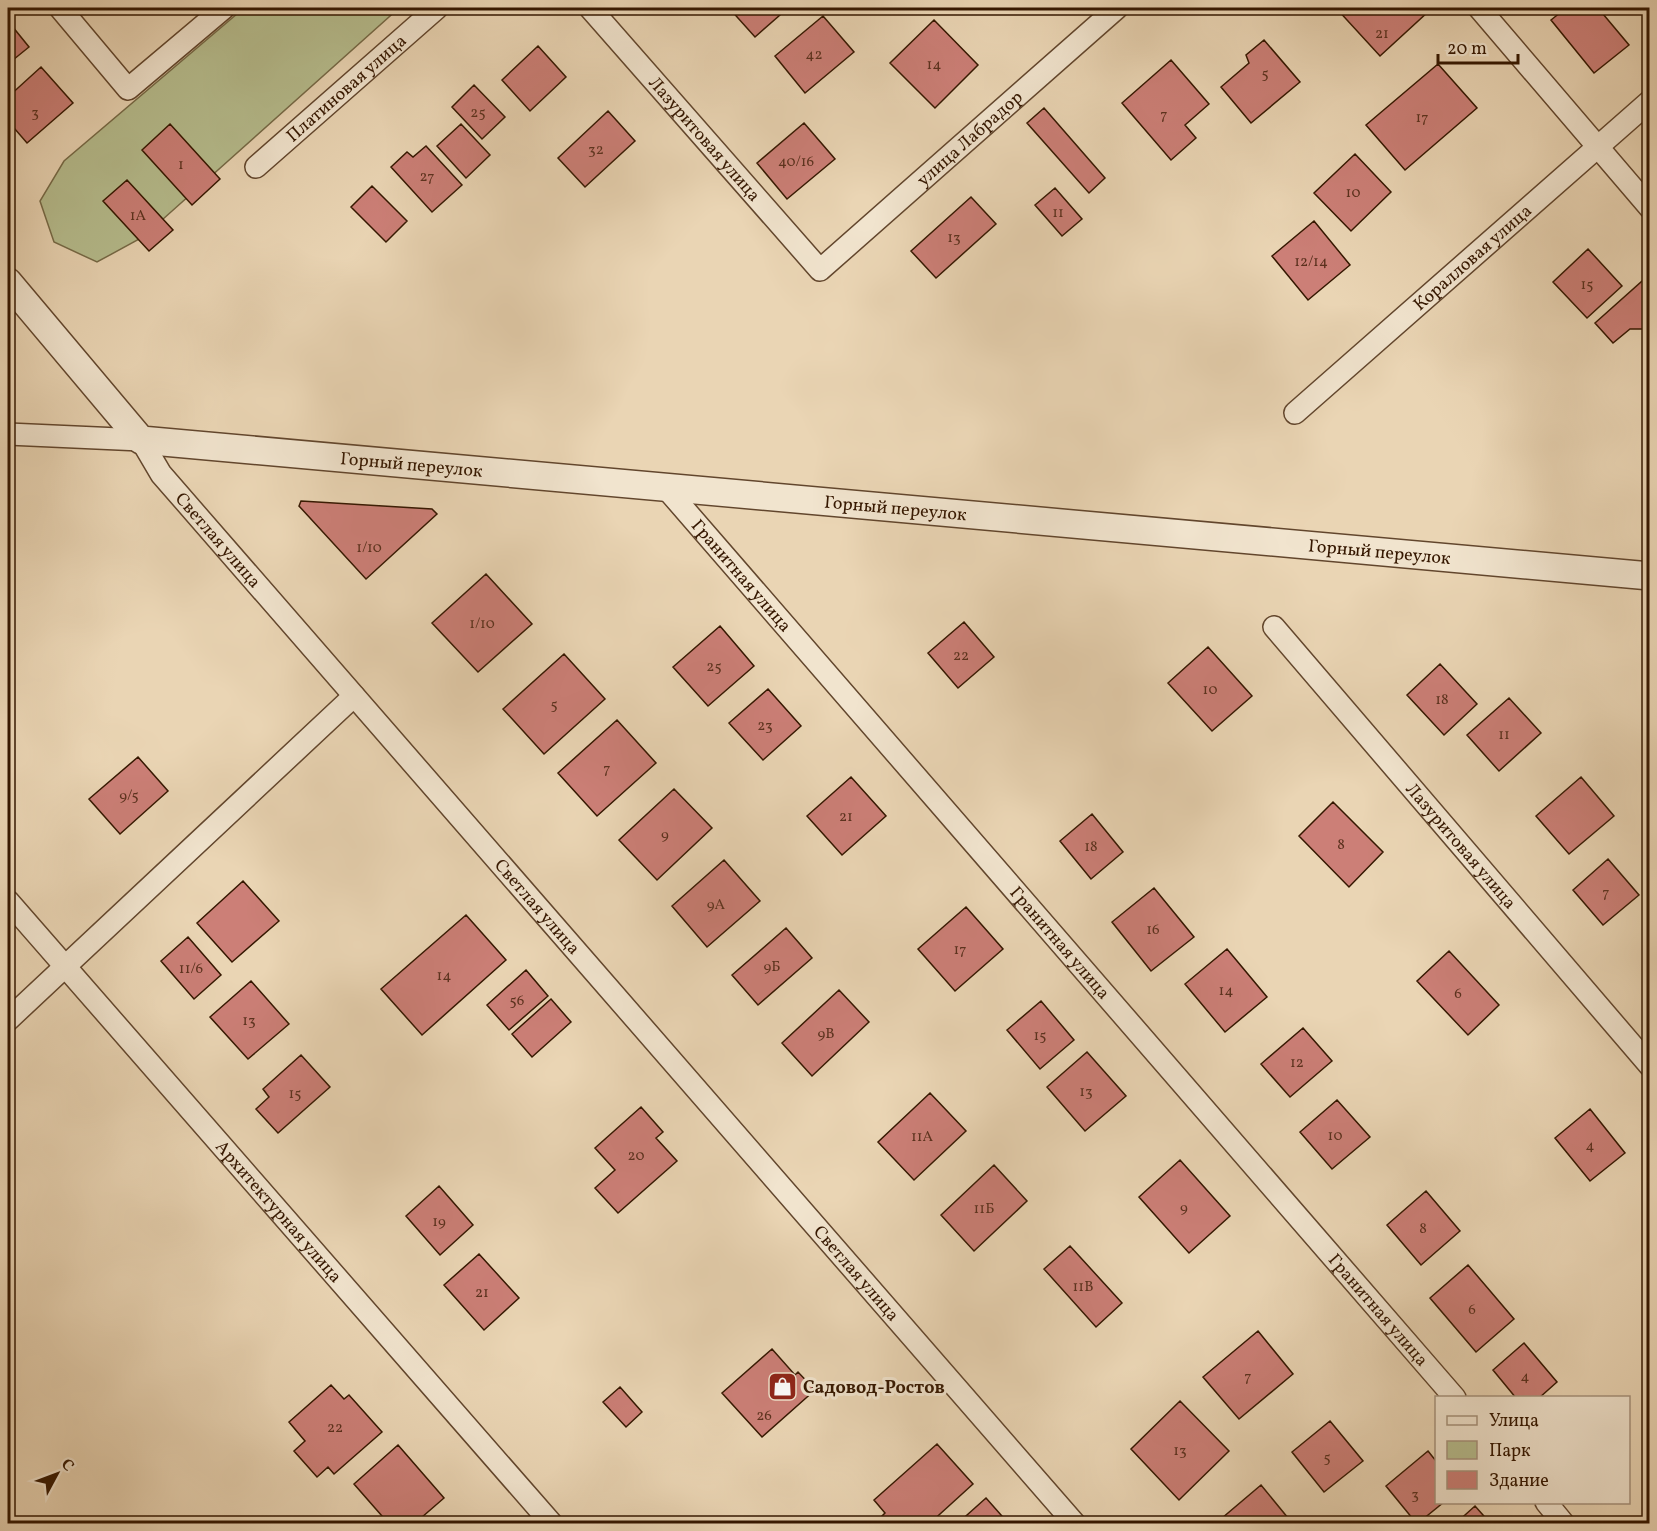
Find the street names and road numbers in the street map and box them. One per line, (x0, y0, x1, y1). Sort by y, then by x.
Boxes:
street label: Платиновая улица (282, 29, 413, 149)
street label: Лазуритовая улица (642, 72, 765, 208)
street label: улица Лабрадор (912, 86, 1029, 193)
street label: Коралловая улица (1409, 199, 1538, 317)
street label: Горный переулок (339, 447, 484, 485)
street label: Светлая улица (169, 488, 266, 594)
street label: Горный переулок (823, 491, 968, 528)
street label: Гранитная улица (685, 515, 797, 638)
street label: Горный переулок (1307, 534, 1452, 572)
street label: Лазуритовая улица (1399, 778, 1521, 915)
street label: Светлая улица (488, 854, 585, 961)
street label: Гранитная улица (1003, 882, 1115, 1005)
street label: Архитектурная улица (209, 1136, 347, 1289)
street label: Светлая улица (807, 1221, 904, 1327)
street label: Гранитная улица (1321, 1249, 1433, 1373)

